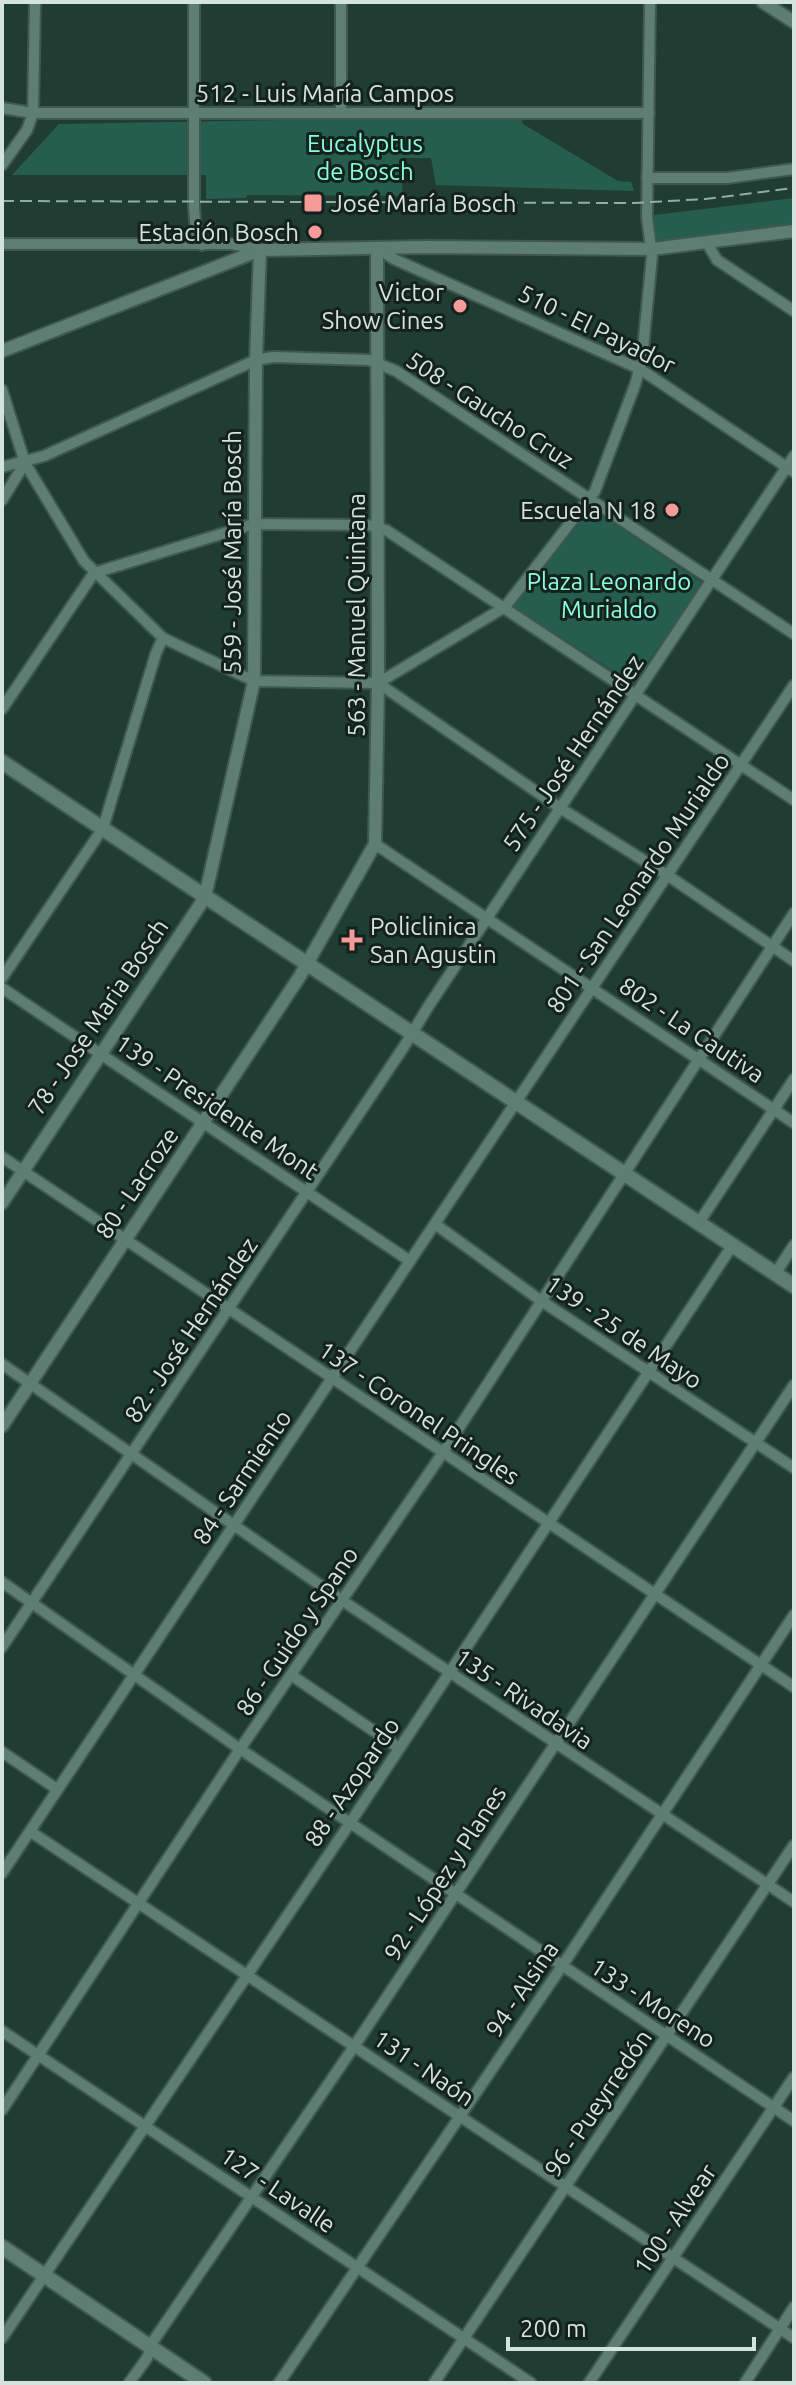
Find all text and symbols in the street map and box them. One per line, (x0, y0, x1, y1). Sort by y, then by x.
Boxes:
street label: 512 - Luis María Campos (196, 80, 454, 107)
park label: Eucalyptus de Bosch (307, 130, 423, 185)
place label: José María Bosch (331, 190, 517, 217)
marker: José María Bosch (302, 192, 324, 214)
place label: Estación Bosch (139, 219, 299, 246)
marker: Estación Bosch (306, 223, 324, 241)
place label: Victor Show Cines (322, 279, 444, 334)
street label: 510 - El Payador (514, 279, 680, 379)
marker: Victor Show Cines (451, 297, 469, 315)
street label: 508 - Gaucho Cruz (402, 346, 578, 474)
street label: 559 - José María Bosch (219, 430, 246, 674)
street label: 563 - Manuel Quintana (343, 493, 370, 737)
place label: Escuela N 18 (520, 497, 656, 524)
marker: Escuela N 18 (663, 501, 681, 519)
park label: Plaza Leonardo Murialdo (527, 568, 691, 623)
street label: 575 - José Hernández (497, 650, 649, 856)
street label: 801 - San Leonardo Murialdo (541, 748, 735, 1018)
place label: Policlinica San Agustin (370, 913, 497, 968)
street label: 78 - Jose Maria Bosch (22, 914, 174, 1120)
marker: Policlinica San Agustin (341, 929, 363, 951)
street label: 802 - La Cautiva (615, 972, 769, 1088)
street label: 139 - Presidente Mont (111, 1029, 324, 1185)
street label: 80 - Lacroze (90, 1123, 184, 1243)
street label: 82 - José Hernández (119, 1232, 263, 1428)
street label: 139 - 25 de Mayo (541, 1270, 707, 1394)
street label: 137 - Coronel Pringles (314, 1336, 524, 1490)
street label: 84 - Sarmiento (187, 1405, 297, 1549)
street label: 86 - Guido y Spano (231, 1541, 363, 1721)
street label: 135 - Rivadavia (450, 1643, 598, 1755)
street label: 88 - Azopardo (299, 1713, 405, 1851)
street label: 92 - López y Planes (379, 1781, 511, 1965)
street label: 94 - Alsina (480, 1936, 564, 2042)
street label: 133 - Moreno (585, 1953, 721, 2053)
street label: 131 - Naón (368, 2024, 480, 2112)
street label: 96 - Pueyrredón (539, 2025, 657, 2181)
street label: 127 - Lavalle (215, 2142, 341, 2238)
street label: 100 - Alvear (628, 2159, 722, 2279)
scale bar (508, 2301, 754, 2351)
text: 200 m (520, 2315, 587, 2342)

